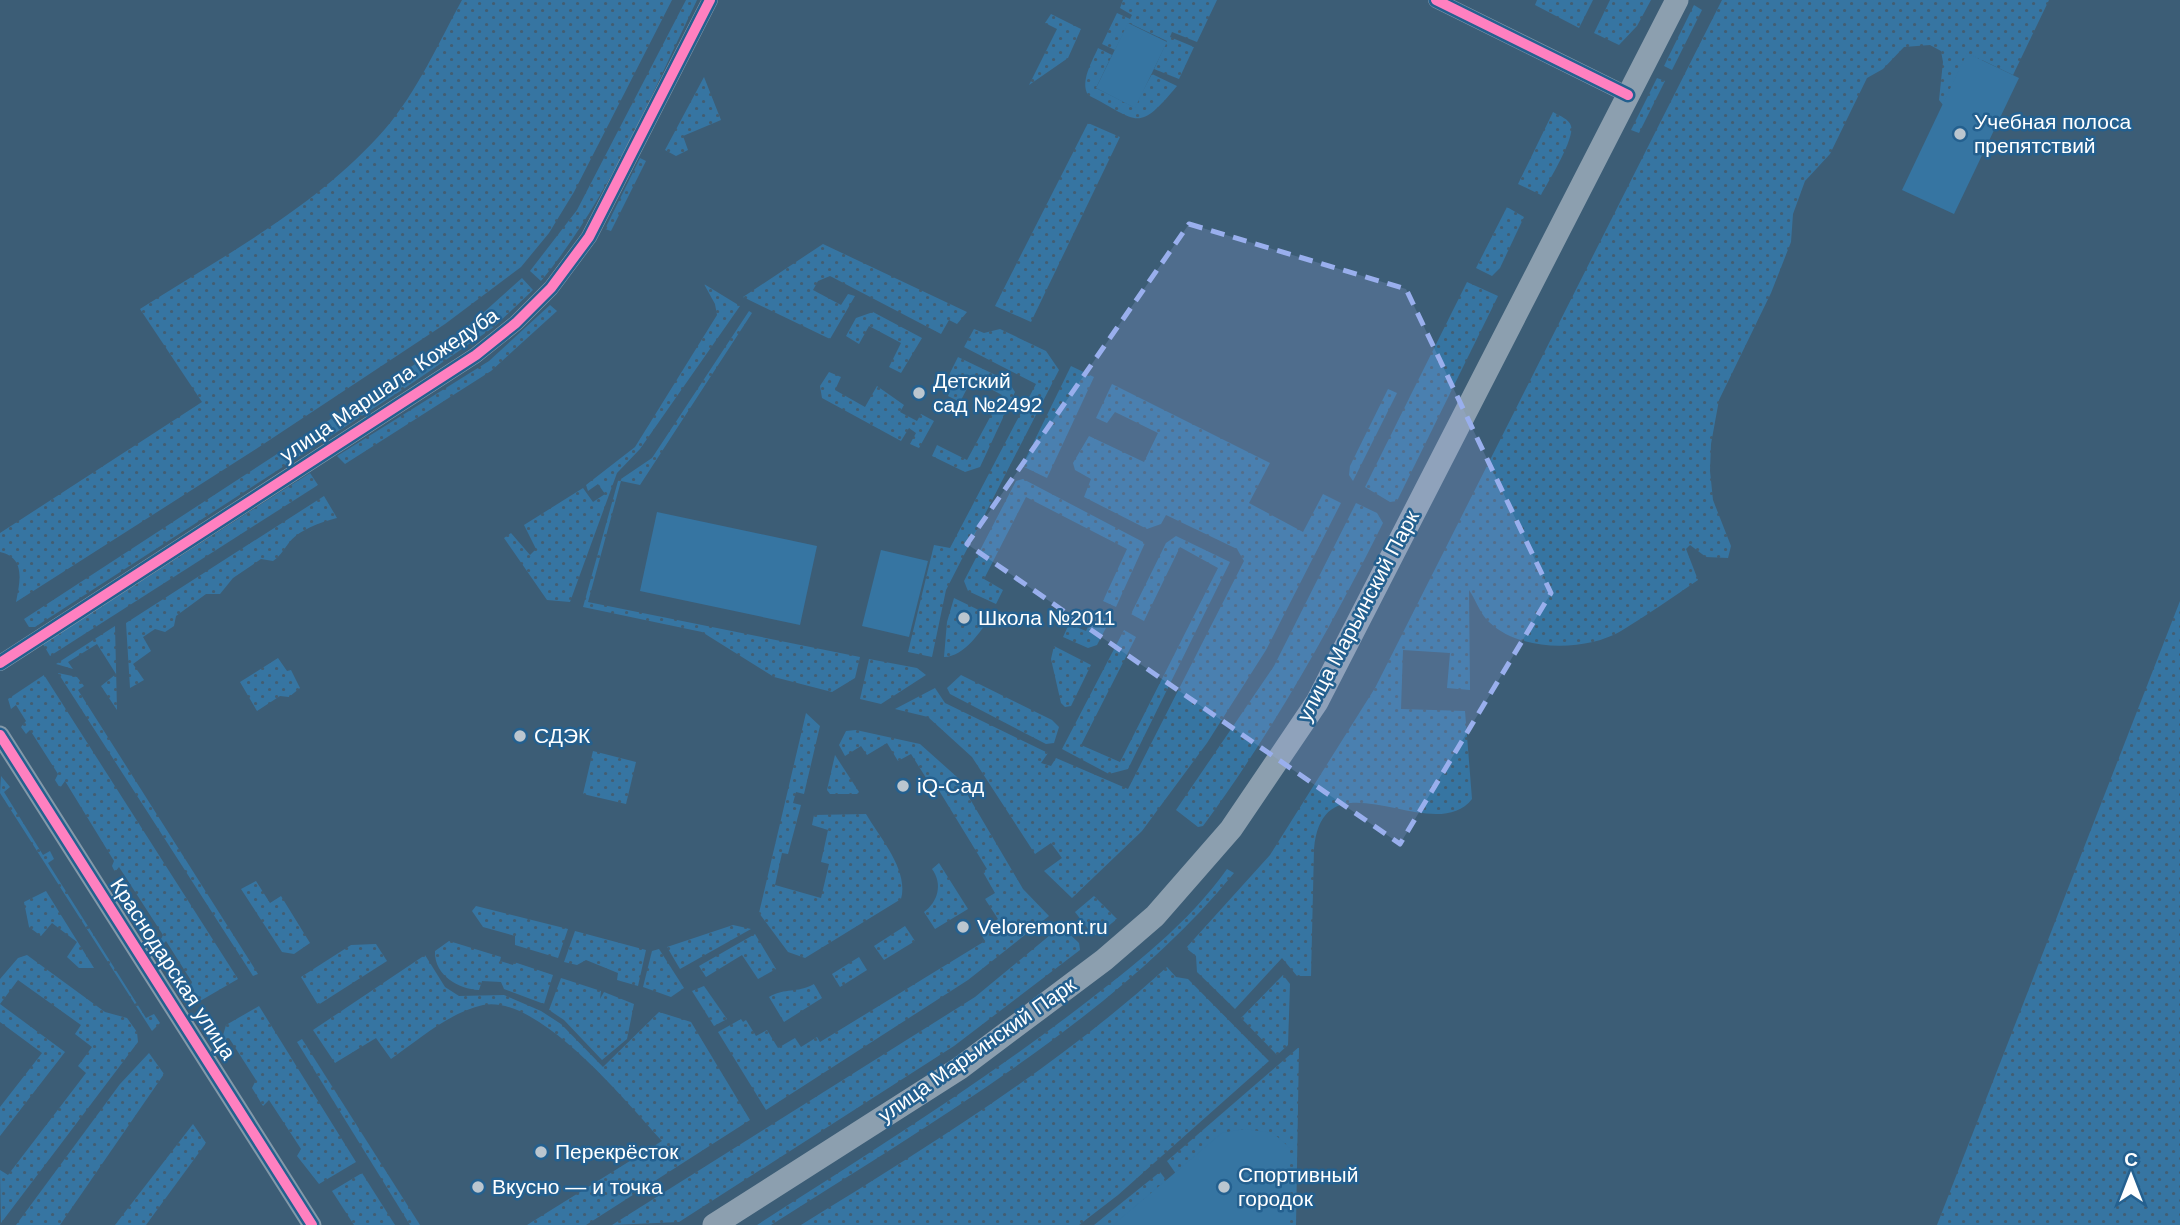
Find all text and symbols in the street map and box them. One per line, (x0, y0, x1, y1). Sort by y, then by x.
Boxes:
place label: Учебная полоса препятствий (1974, 110, 2131, 157)
marker: Учебная полоса препятствий (1952, 126, 1968, 142)
street label: улица Маршала Кожедуба (275, 303, 502, 466)
place label: Детский сад №2492 (933, 369, 1043, 416)
marker: Детский сад №2492 (911, 385, 927, 401)
street label: улица Марьинский Парк (1292, 506, 1423, 725)
place label: Школа №2011 (978, 606, 1115, 629)
marker: Школа №2011 (956, 610, 972, 626)
place label: СДЭК (534, 724, 591, 747)
marker: СДЭК (512, 728, 528, 744)
place label: iQ-Сад (917, 774, 984, 797)
marker: iQ-Сад (895, 778, 911, 794)
street label: Краснодарская улица (106, 874, 241, 1064)
place label: Veloremont.ru (977, 915, 1108, 938)
marker: Veloremont.ru (955, 919, 971, 935)
street label: улица Марьинский Парк (874, 972, 1080, 1127)
place label: Перекрёсток (555, 1140, 679, 1163)
north arrow (2096, 1141, 2166, 1211)
marker: Перекрёсток (533, 1144, 549, 1160)
text: С (2124, 1149, 2138, 1170)
place label: Спортивный городок (1238, 1163, 1358, 1210)
place label: Вкусно — и точка (492, 1175, 663, 1198)
marker: Вкусно — и точка (470, 1179, 486, 1195)
marker: Спортивный городок (1216, 1179, 1232, 1195)

